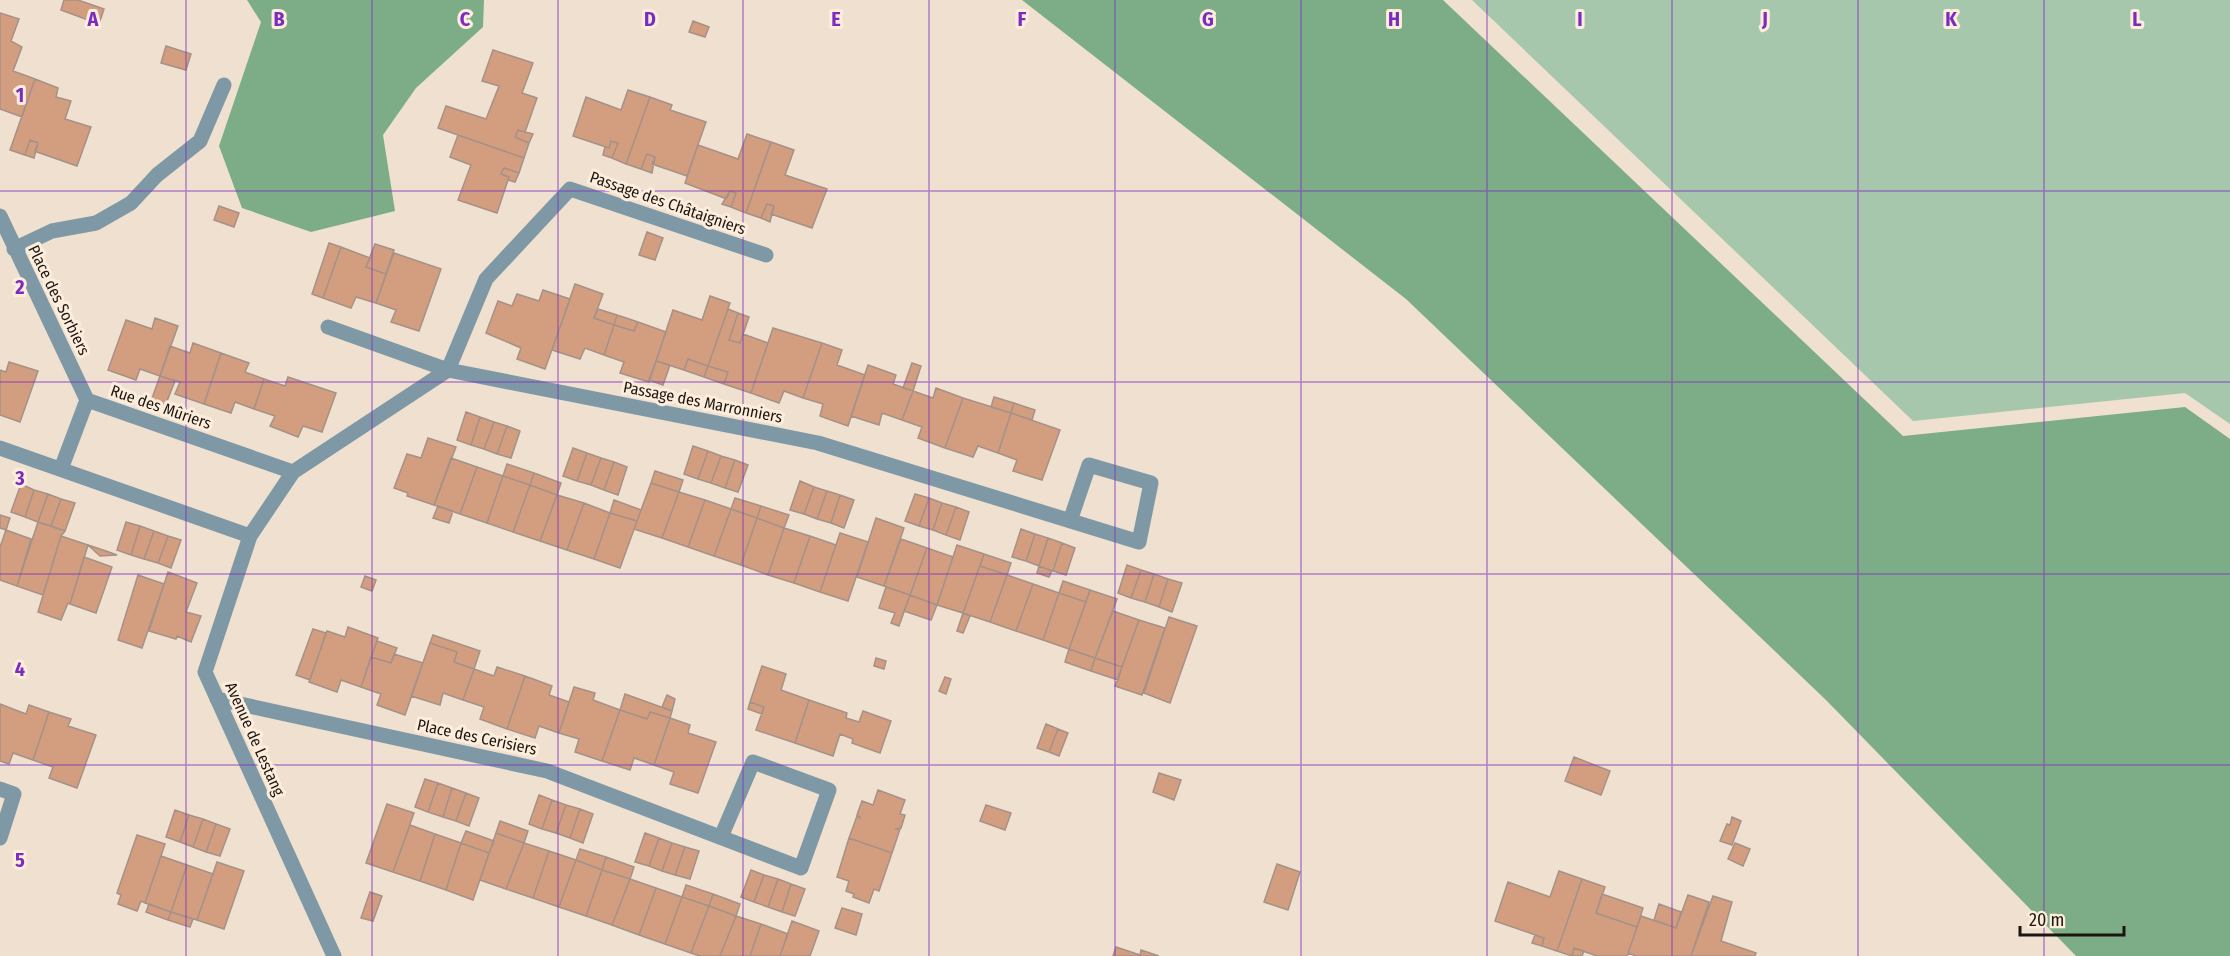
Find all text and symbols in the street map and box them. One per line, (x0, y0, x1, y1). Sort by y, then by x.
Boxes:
text: A (87, 7, 100, 31)
text: B (273, 7, 285, 31)
text: C (460, 7, 471, 31)
text: D (644, 7, 656, 31)
text: E (831, 7, 841, 31)
text: F (1018, 7, 1027, 31)
text: G (1202, 7, 1214, 31)
text: H (1388, 7, 1400, 31)
text: I (1577, 7, 1583, 31)
text: J (1761, 7, 1768, 31)
text: K (1945, 7, 1957, 31)
text: L (2132, 7, 2142, 31)
text: 1 (16, 83, 24, 107)
street label: Passage des Châtaigniers (588, 167, 749, 239)
street label: Place des Sorbiers (24, 242, 94, 358)
text: 2 (14, 275, 25, 299)
street label: Passage des Marronniers (622, 377, 784, 427)
street label: Rue des Mûriers (108, 381, 214, 433)
text: 3 (14, 466, 25, 490)
text: 4 (15, 657, 25, 681)
street label: Avenue de Lestang (221, 679, 289, 799)
street label: Place des Cerisiers (415, 715, 539, 759)
text: 5 (15, 848, 25, 872)
scale bar (2020, 899, 2124, 937)
text: 20 m (2029, 909, 2064, 931)

